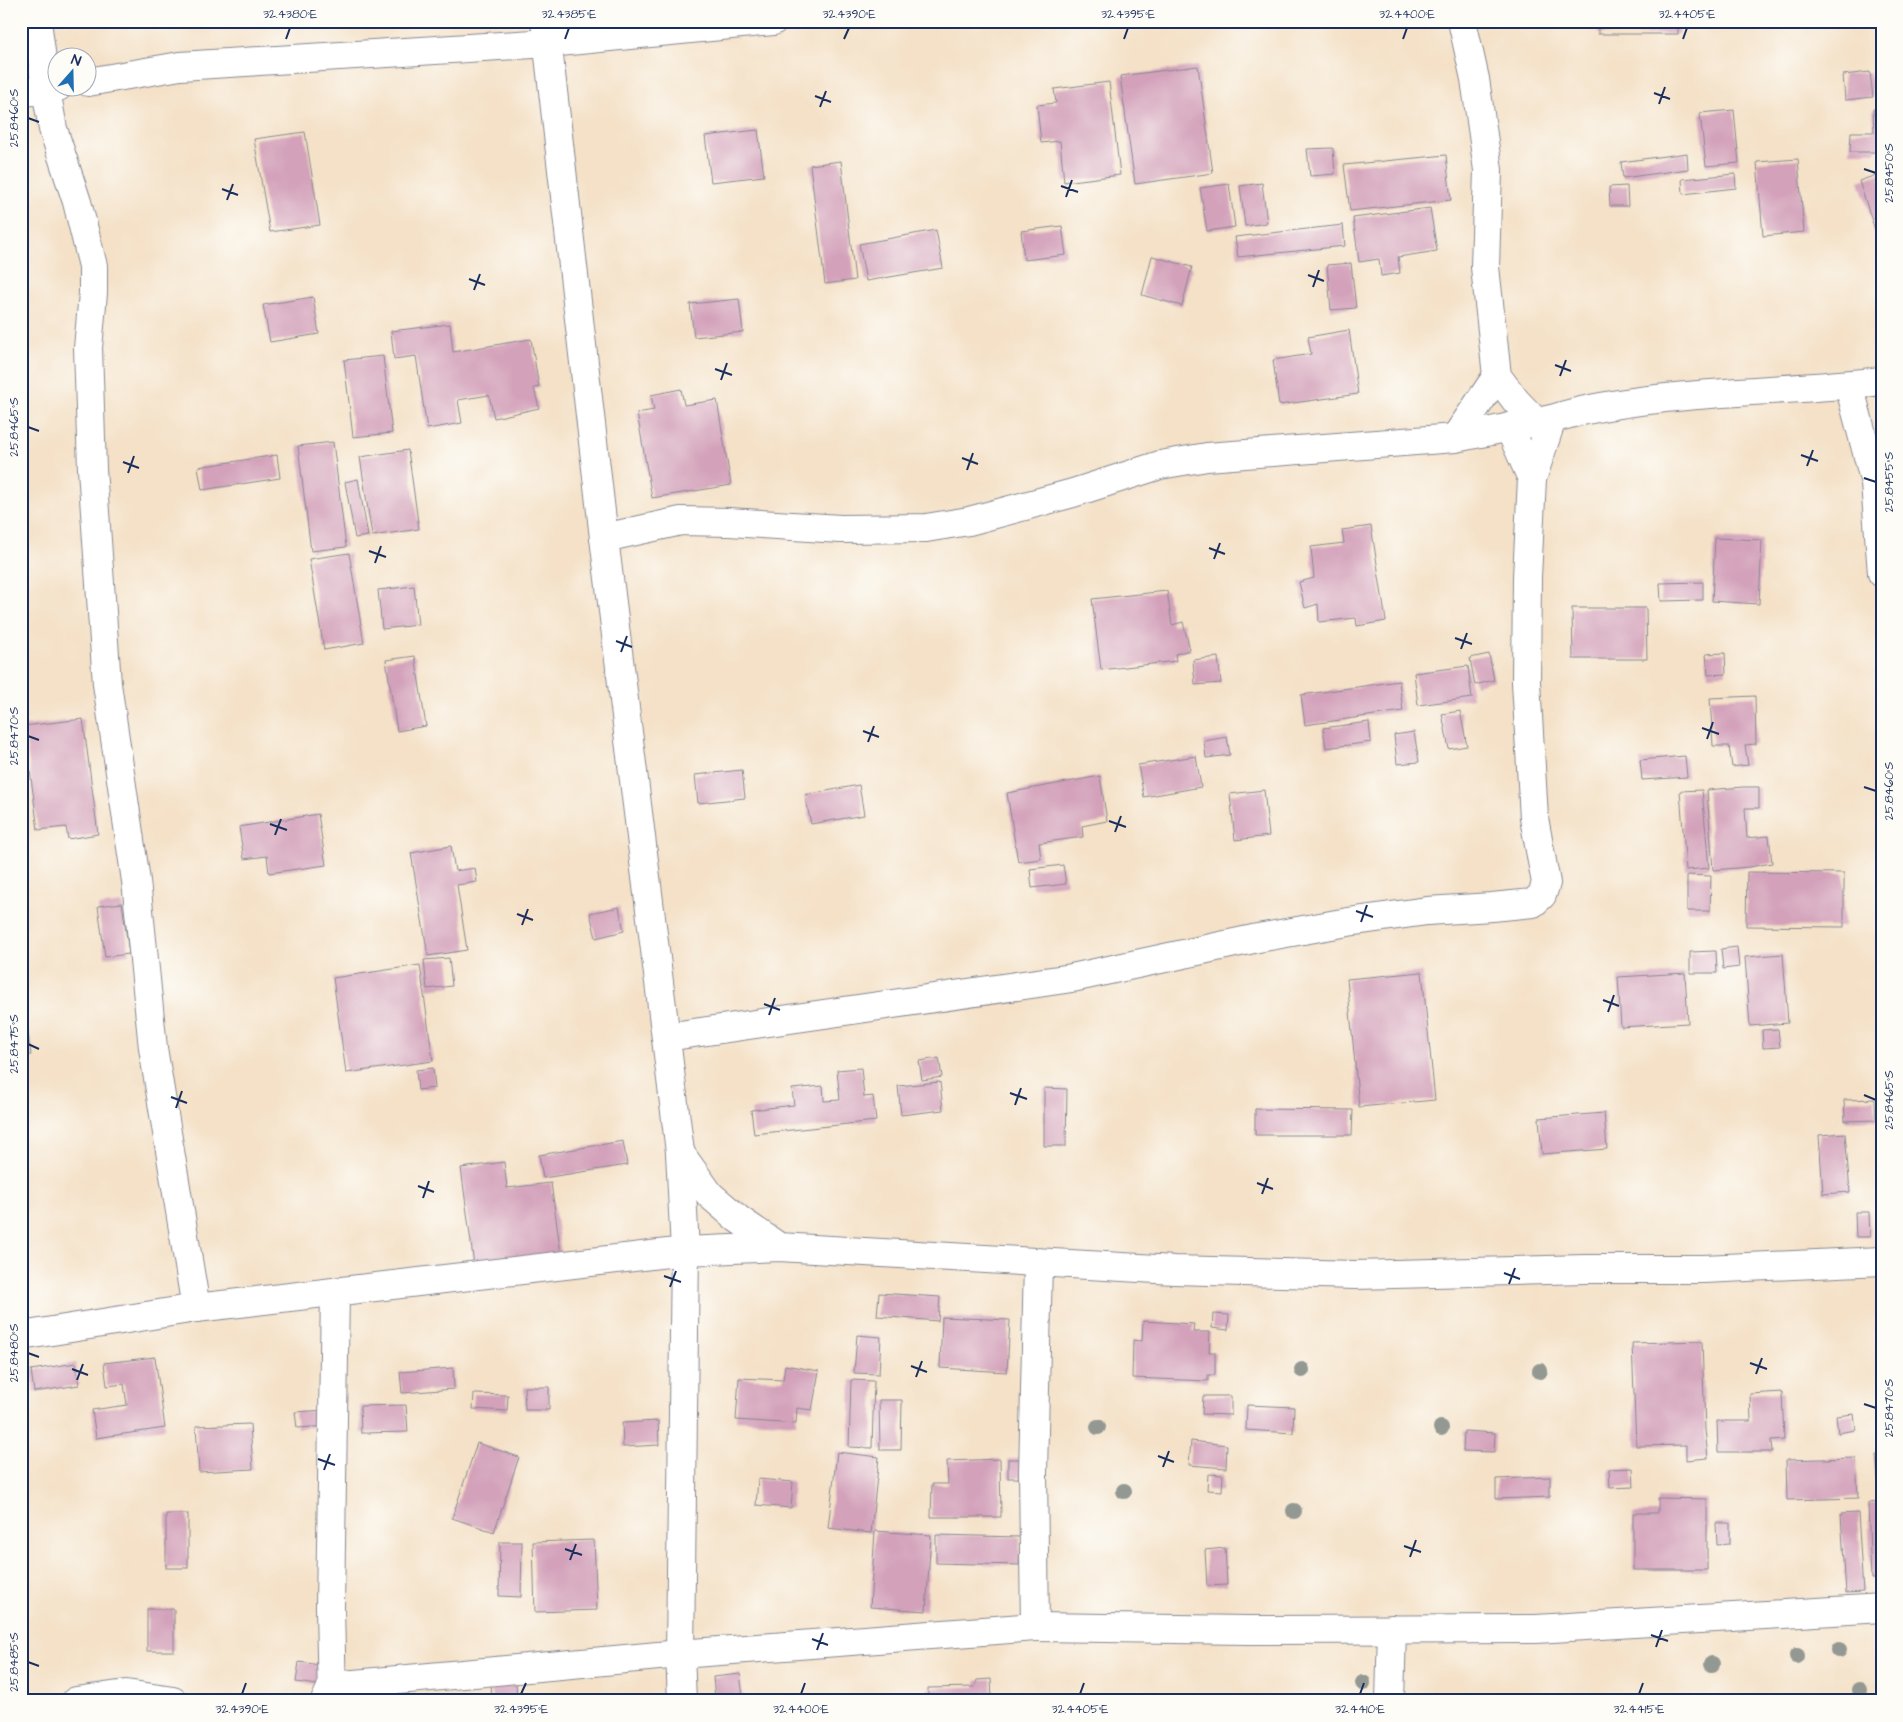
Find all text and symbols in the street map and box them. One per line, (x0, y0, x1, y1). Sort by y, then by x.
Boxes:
text: 32.4380°E (263, 6, 317, 23)
text: 32.4385°E (542, 6, 596, 23)
text: 32.4390°E (822, 6, 876, 23)
text: 32.4395°E (1101, 6, 1155, 23)
text: 32.4400°E (1379, 6, 1435, 23)
text: 32.4405°E (1659, 6, 1715, 23)
north arrow (48, 48, 98, 98)
text: N (69, 50, 84, 72)
text: 25.8460°S (6, 88, 23, 147)
text: 25.8450°S (1881, 143, 1898, 203)
text: 25.8465°S (6, 397, 23, 457)
text: 25.8455°S (1881, 452, 1898, 512)
text: 25.8470°S (6, 707, 23, 765)
text: 25.8460°S (1881, 761, 1898, 820)
text: 25.8475°S (6, 1014, 23, 1074)
text: 25.8465°S (1881, 1070, 1898, 1130)
text: 25.8480°S (6, 1323, 23, 1382)
text: 25.8470°S (1881, 1379, 1898, 1437)
text: 25.8485°S (6, 1632, 23, 1692)
text: 32.4390°E (215, 1701, 269, 1718)
text: 32.4395°E (494, 1701, 548, 1718)
text: 32.4400°E (773, 1701, 829, 1718)
text: 32.4405°E (1052, 1701, 1108, 1718)
text: 32.4410°E (1335, 1701, 1385, 1718)
text: 32.4415°E (1614, 1701, 1664, 1718)

